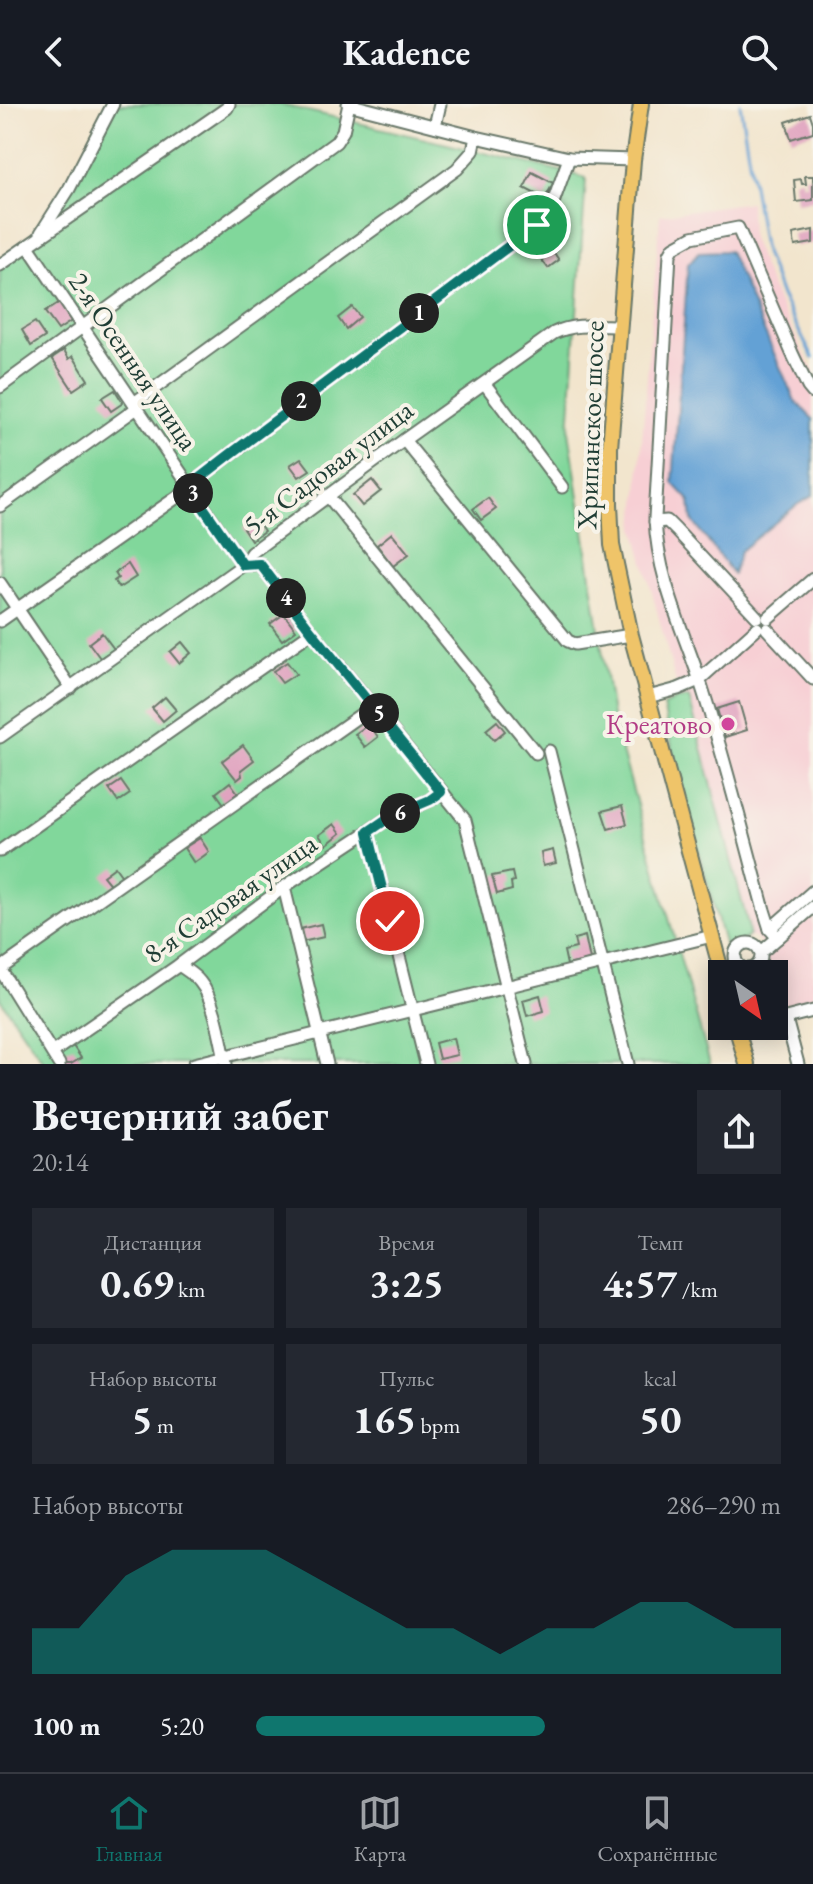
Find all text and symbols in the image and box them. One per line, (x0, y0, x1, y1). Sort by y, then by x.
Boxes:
text: Kadence (343, 29, 470, 76)
icon: back (32, 30, 76, 74)
icon: search (737, 30, 781, 74)
pin (503, 191, 571, 259)
icon: arrive (515, 203, 559, 247)
street label: 2-я Осенняя улица (61, 265, 207, 458)
pin: 1 (399, 293, 439, 333)
text: 1 (413, 298, 425, 327)
street label: Хрипанское шоссе (568, 320, 612, 531)
pin: 2 (281, 381, 321, 421)
text: 2 (295, 386, 307, 415)
street label: 5-я Садовая улица (236, 391, 421, 543)
pin: 3 (173, 473, 213, 513)
text: 3 (187, 478, 199, 507)
pin: 4 (266, 578, 306, 618)
text: 4 (280, 583, 292, 612)
pin: 5 (359, 693, 399, 733)
text: 5 (373, 698, 385, 727)
place label: Креатово (606, 706, 712, 742)
marker: Креатово (719, 715, 737, 733)
pin: 6 (380, 793, 420, 833)
text: 6 (394, 798, 406, 827)
street label: 8-я Садовая улица (136, 824, 324, 971)
pin (356, 887, 424, 955)
icon: check (368, 899, 412, 943)
north arrow (708, 960, 788, 1040)
map controls (708, 960, 788, 1040)
text: Вечерний забег (32, 1086, 328, 1143)
button: share (697, 1090, 781, 1174)
text: 20:14 (32, 1145, 88, 1179)
text: Дистанция (104, 1228, 202, 1257)
text: Время (378, 1228, 435, 1257)
text: Темп (637, 1228, 683, 1257)
text: 0.69 (100, 1257, 174, 1309)
text: 3:25 (369, 1257, 444, 1309)
text: 4:57 (602, 1257, 677, 1309)
text: km (174, 1275, 205, 1304)
text: /km (677, 1275, 718, 1304)
text: Набор высоты (89, 1364, 217, 1393)
text: Пульс (379, 1364, 434, 1393)
text: kcal (644, 1364, 677, 1393)
text: 5 (131, 1393, 153, 1445)
text: 165 (353, 1393, 416, 1445)
text: 50 (639, 1393, 681, 1445)
text: m (153, 1411, 174, 1440)
text: bpm (416, 1411, 460, 1440)
text: Набор высоты (32, 1488, 183, 1522)
text: 286–290 m (666, 1488, 781, 1522)
text: 100 m (32, 1709, 100, 1743)
text: 5:20 (160, 1709, 204, 1743)
tab: Главная (96, 1791, 163, 1868)
tab: Карта (354, 1791, 406, 1868)
tab: Сохранённые (597, 1791, 717, 1868)

